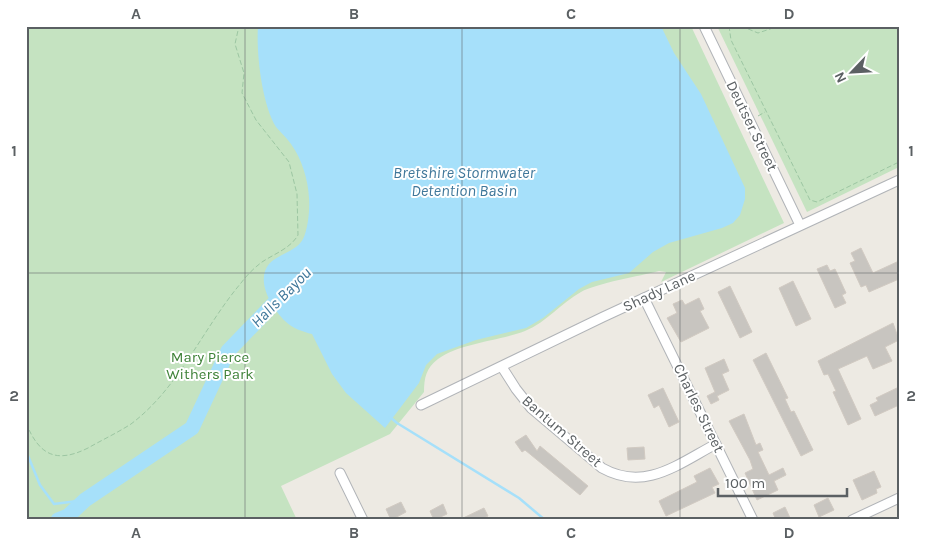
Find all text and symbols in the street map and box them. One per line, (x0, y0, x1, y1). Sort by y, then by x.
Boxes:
text: A (131, 4, 141, 23)
text: B (349, 4, 359, 23)
text: C (566, 4, 576, 23)
text: D (784, 4, 795, 23)
north arrow (828, 48, 878, 98)
text: N (831, 69, 850, 85)
street label: Deutser Street (722, 78, 782, 174)
text: 1 (11, 141, 17, 160)
text: 1 (908, 141, 914, 160)
water label: Bretshire Stormwater Detention Basin (393, 163, 535, 200)
water label: Halls Bayou (247, 263, 315, 331)
street label: Shady Lane (620, 266, 698, 316)
park label: Mary Pierce Withers Park (166, 348, 254, 383)
street label: Charles Street (670, 361, 728, 456)
text: 2 (9, 386, 19, 405)
text: 2 (906, 386, 916, 405)
street label: Bantum Street (518, 391, 606, 471)
scale bar (718, 466, 846, 498)
text: 100 m (725, 474, 765, 492)
text: A (131, 523, 141, 542)
text: B (349, 523, 359, 542)
text: C (566, 523, 576, 542)
text: D (784, 523, 795, 542)

